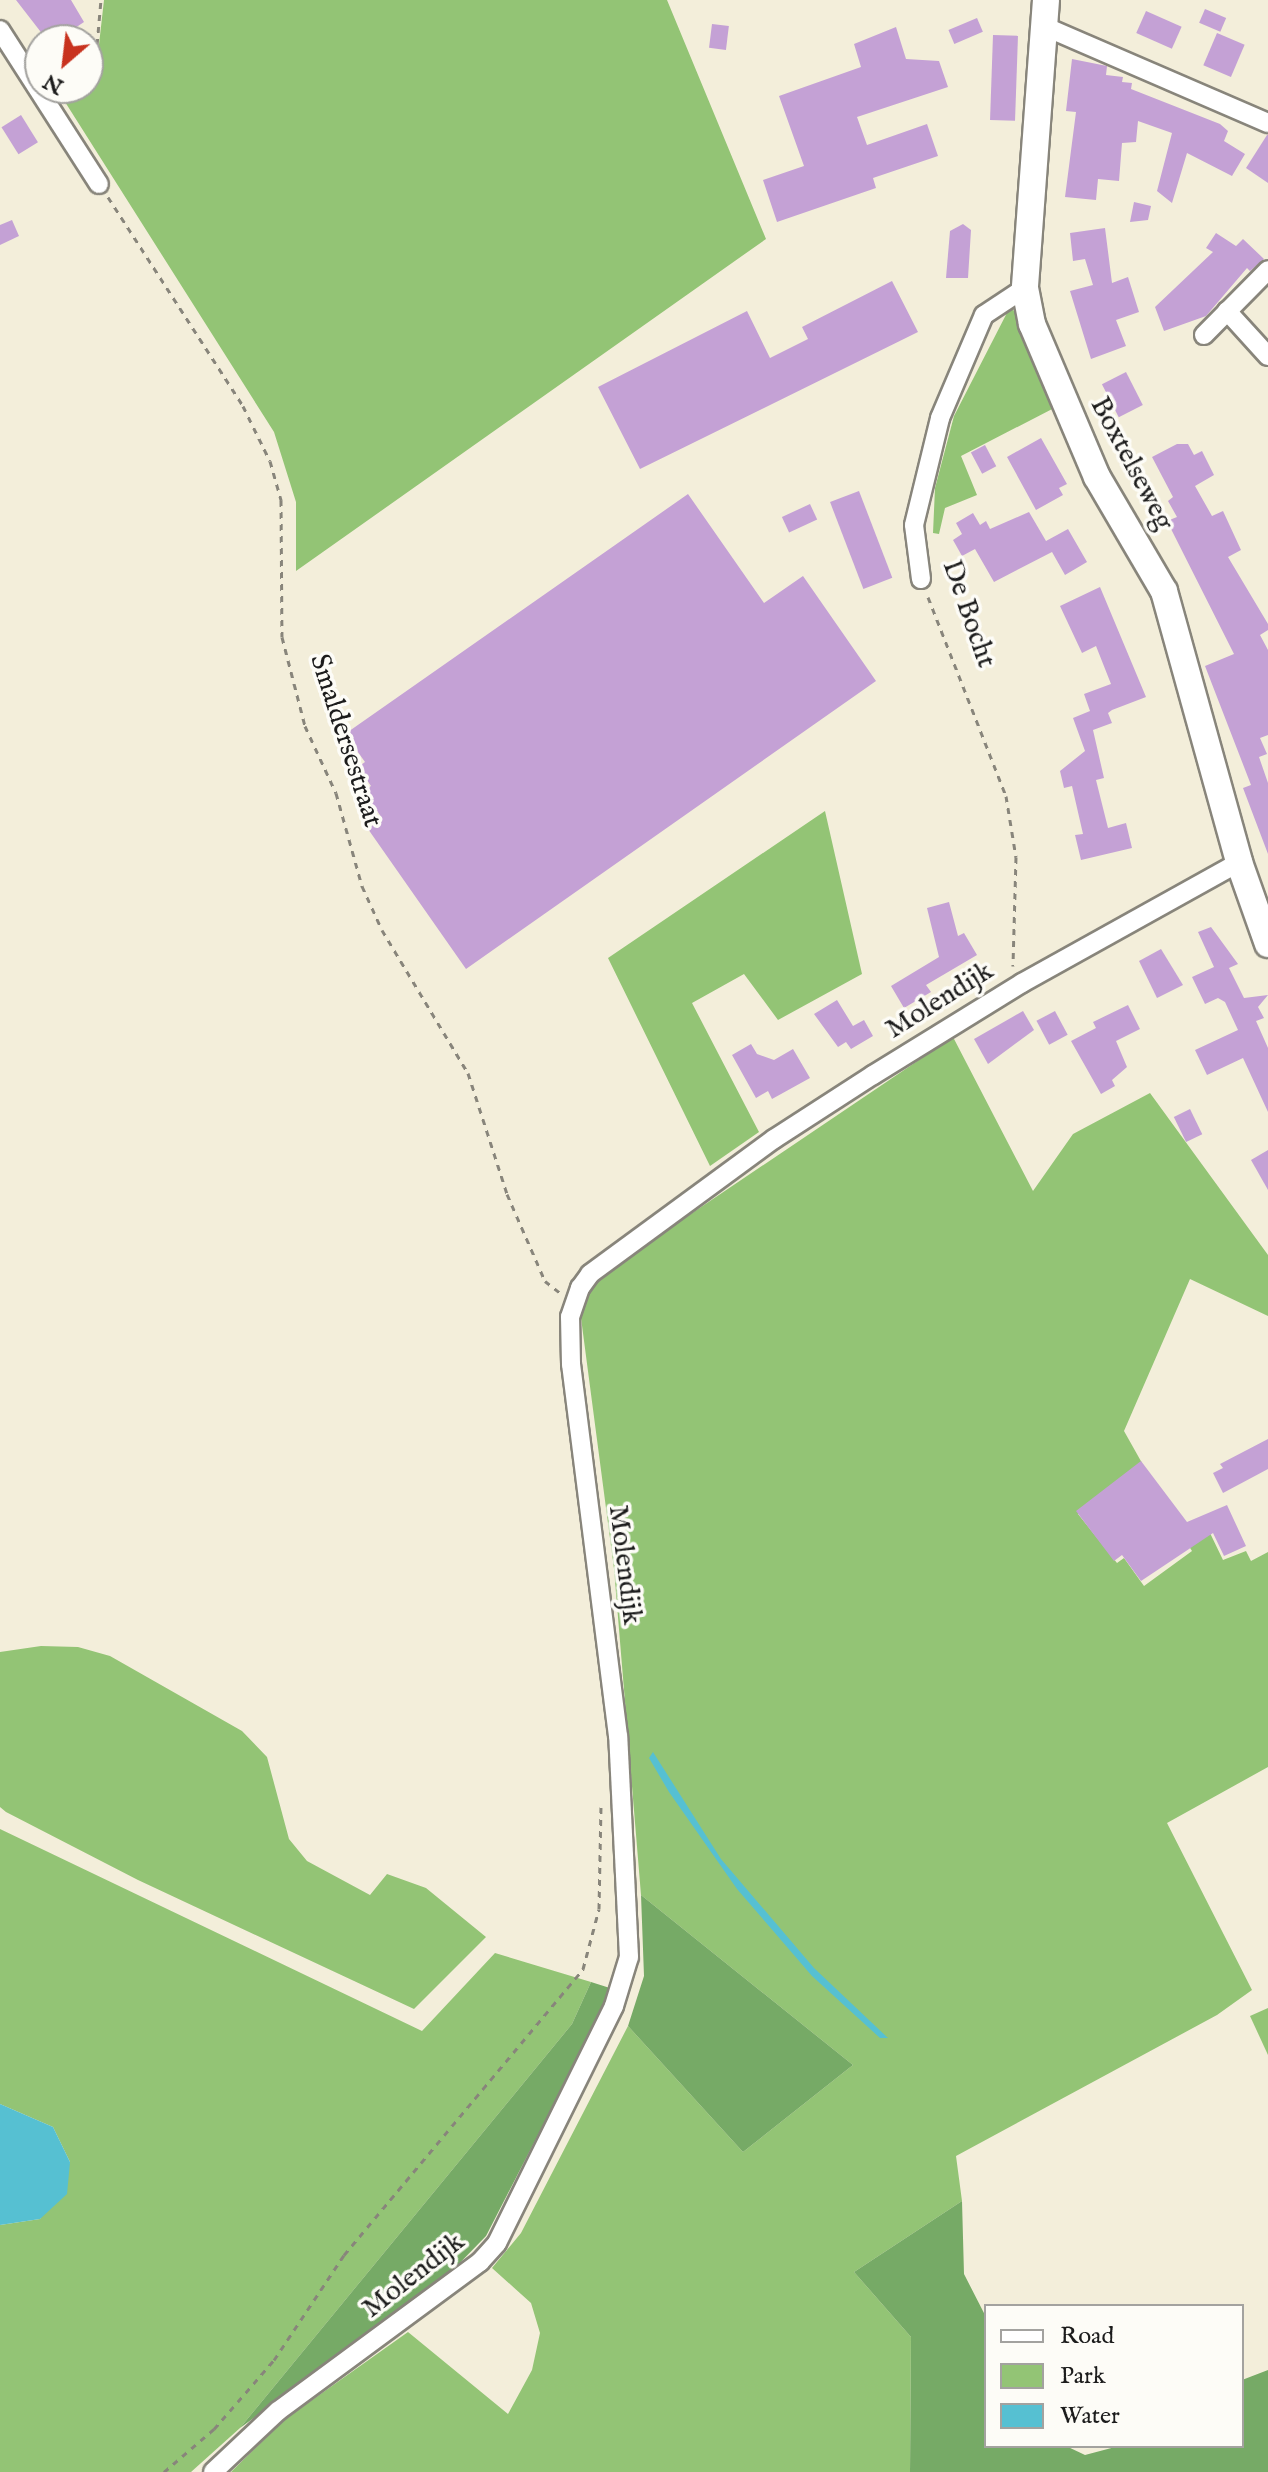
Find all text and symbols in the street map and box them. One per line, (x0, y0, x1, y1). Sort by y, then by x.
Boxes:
north arrow (24, 24, 104, 104)
text: N (39, 67, 69, 100)
street label: Boxtelseweg (1082, 392, 1180, 536)
street label: De Bocht (934, 556, 1002, 672)
street label: Smaldersestraat (301, 650, 389, 832)
street label: Molendijk (880, 955, 1000, 1047)
street label: Molendijk (600, 1503, 648, 1627)
street label: Molendijk (356, 2226, 472, 2326)
legend (984, 2304, 1244, 2448)
text: Road (1060, 2321, 1114, 2352)
text: Park (1060, 2361, 1106, 2392)
text: Water (1060, 2401, 1120, 2432)

